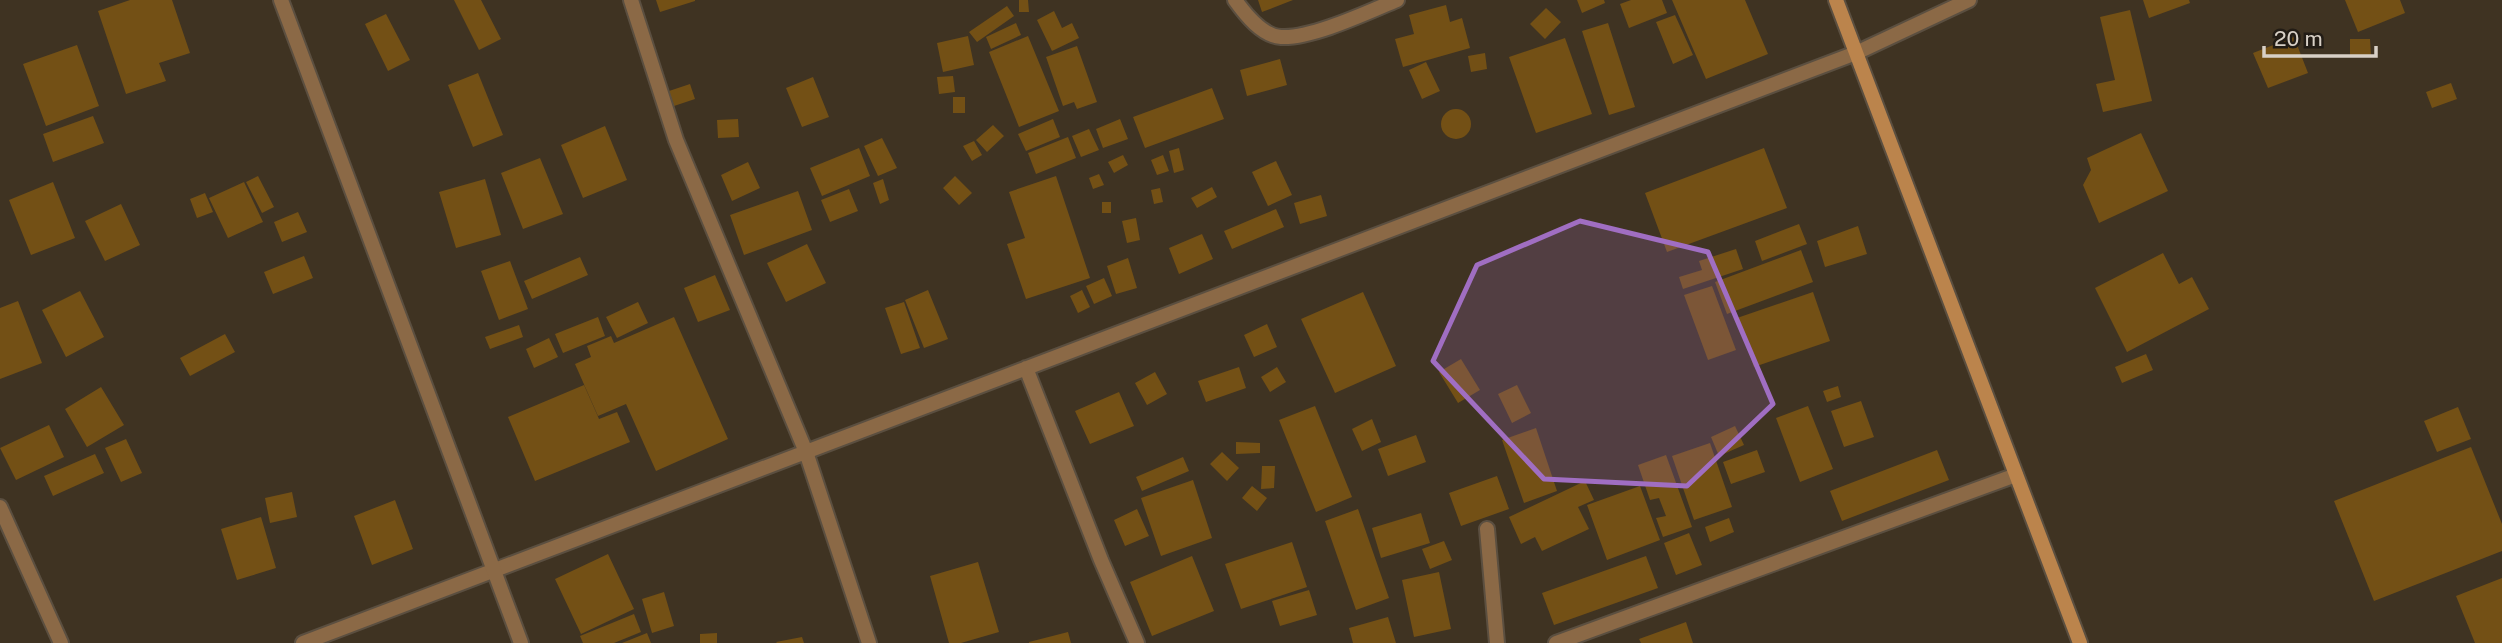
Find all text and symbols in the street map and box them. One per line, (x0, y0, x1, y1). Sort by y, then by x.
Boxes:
scale bar (2264, 14, 2376, 58)
text: 20 m (2274, 26, 2323, 51)

